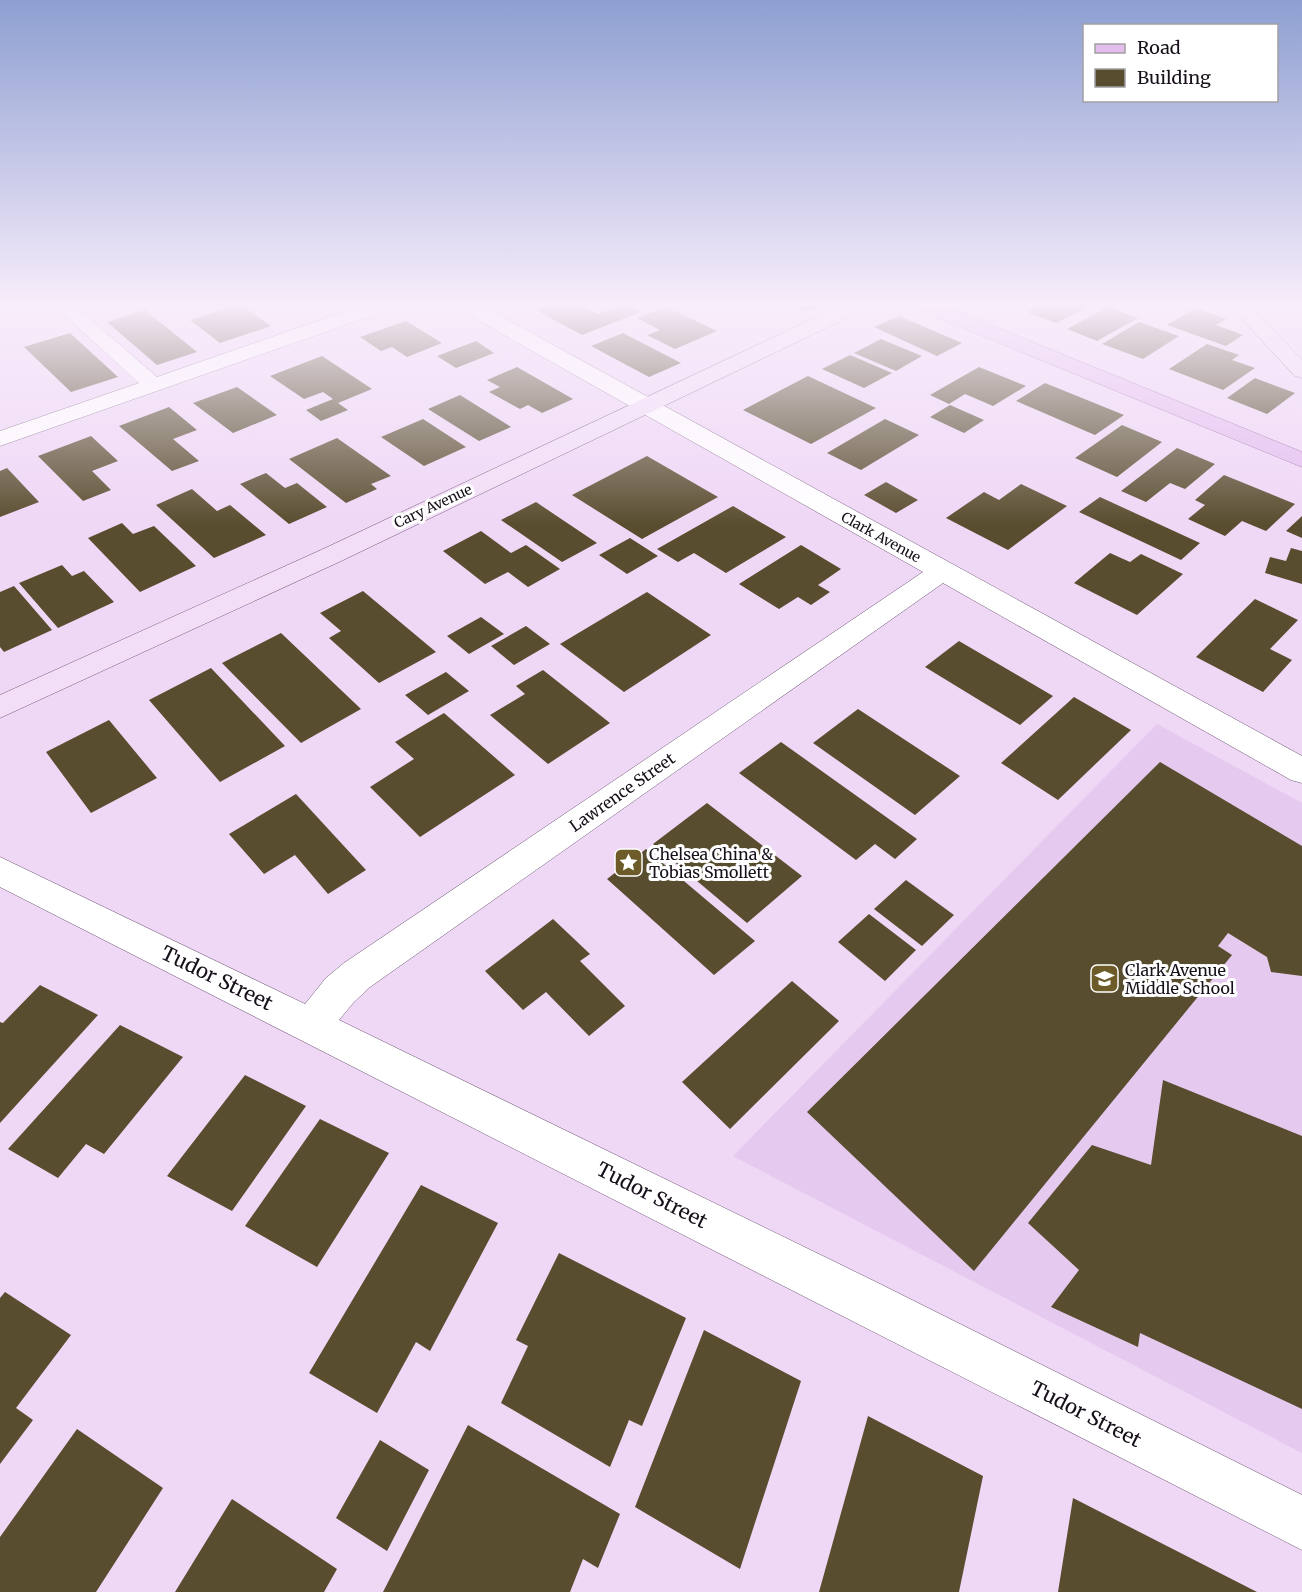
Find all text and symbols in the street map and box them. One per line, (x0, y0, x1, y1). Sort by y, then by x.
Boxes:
legend (1083, 24, 1278, 102)
text: Road (1137, 36, 1181, 59)
text: Building (1137, 66, 1211, 89)
street label: Cary Avenue (391, 480, 475, 532)
street label: Clark Avenue (838, 508, 924, 566)
street label: Lawrence Street (565, 748, 679, 836)
place label: Chelsea China & Tobias Smollett (649, 844, 773, 882)
place icon: Chelsea China & Tobias Smollett (612, 847, 644, 879)
street label: Tudor Street (157, 940, 277, 1015)
place label: Clark Avenue Middle School (1125, 960, 1235, 998)
school or university icon: Clark Avenue Middle School (1088, 963, 1120, 995)
street label: Tudor Street (593, 1156, 712, 1233)
street label: Tudor Street (1027, 1375, 1146, 1452)

